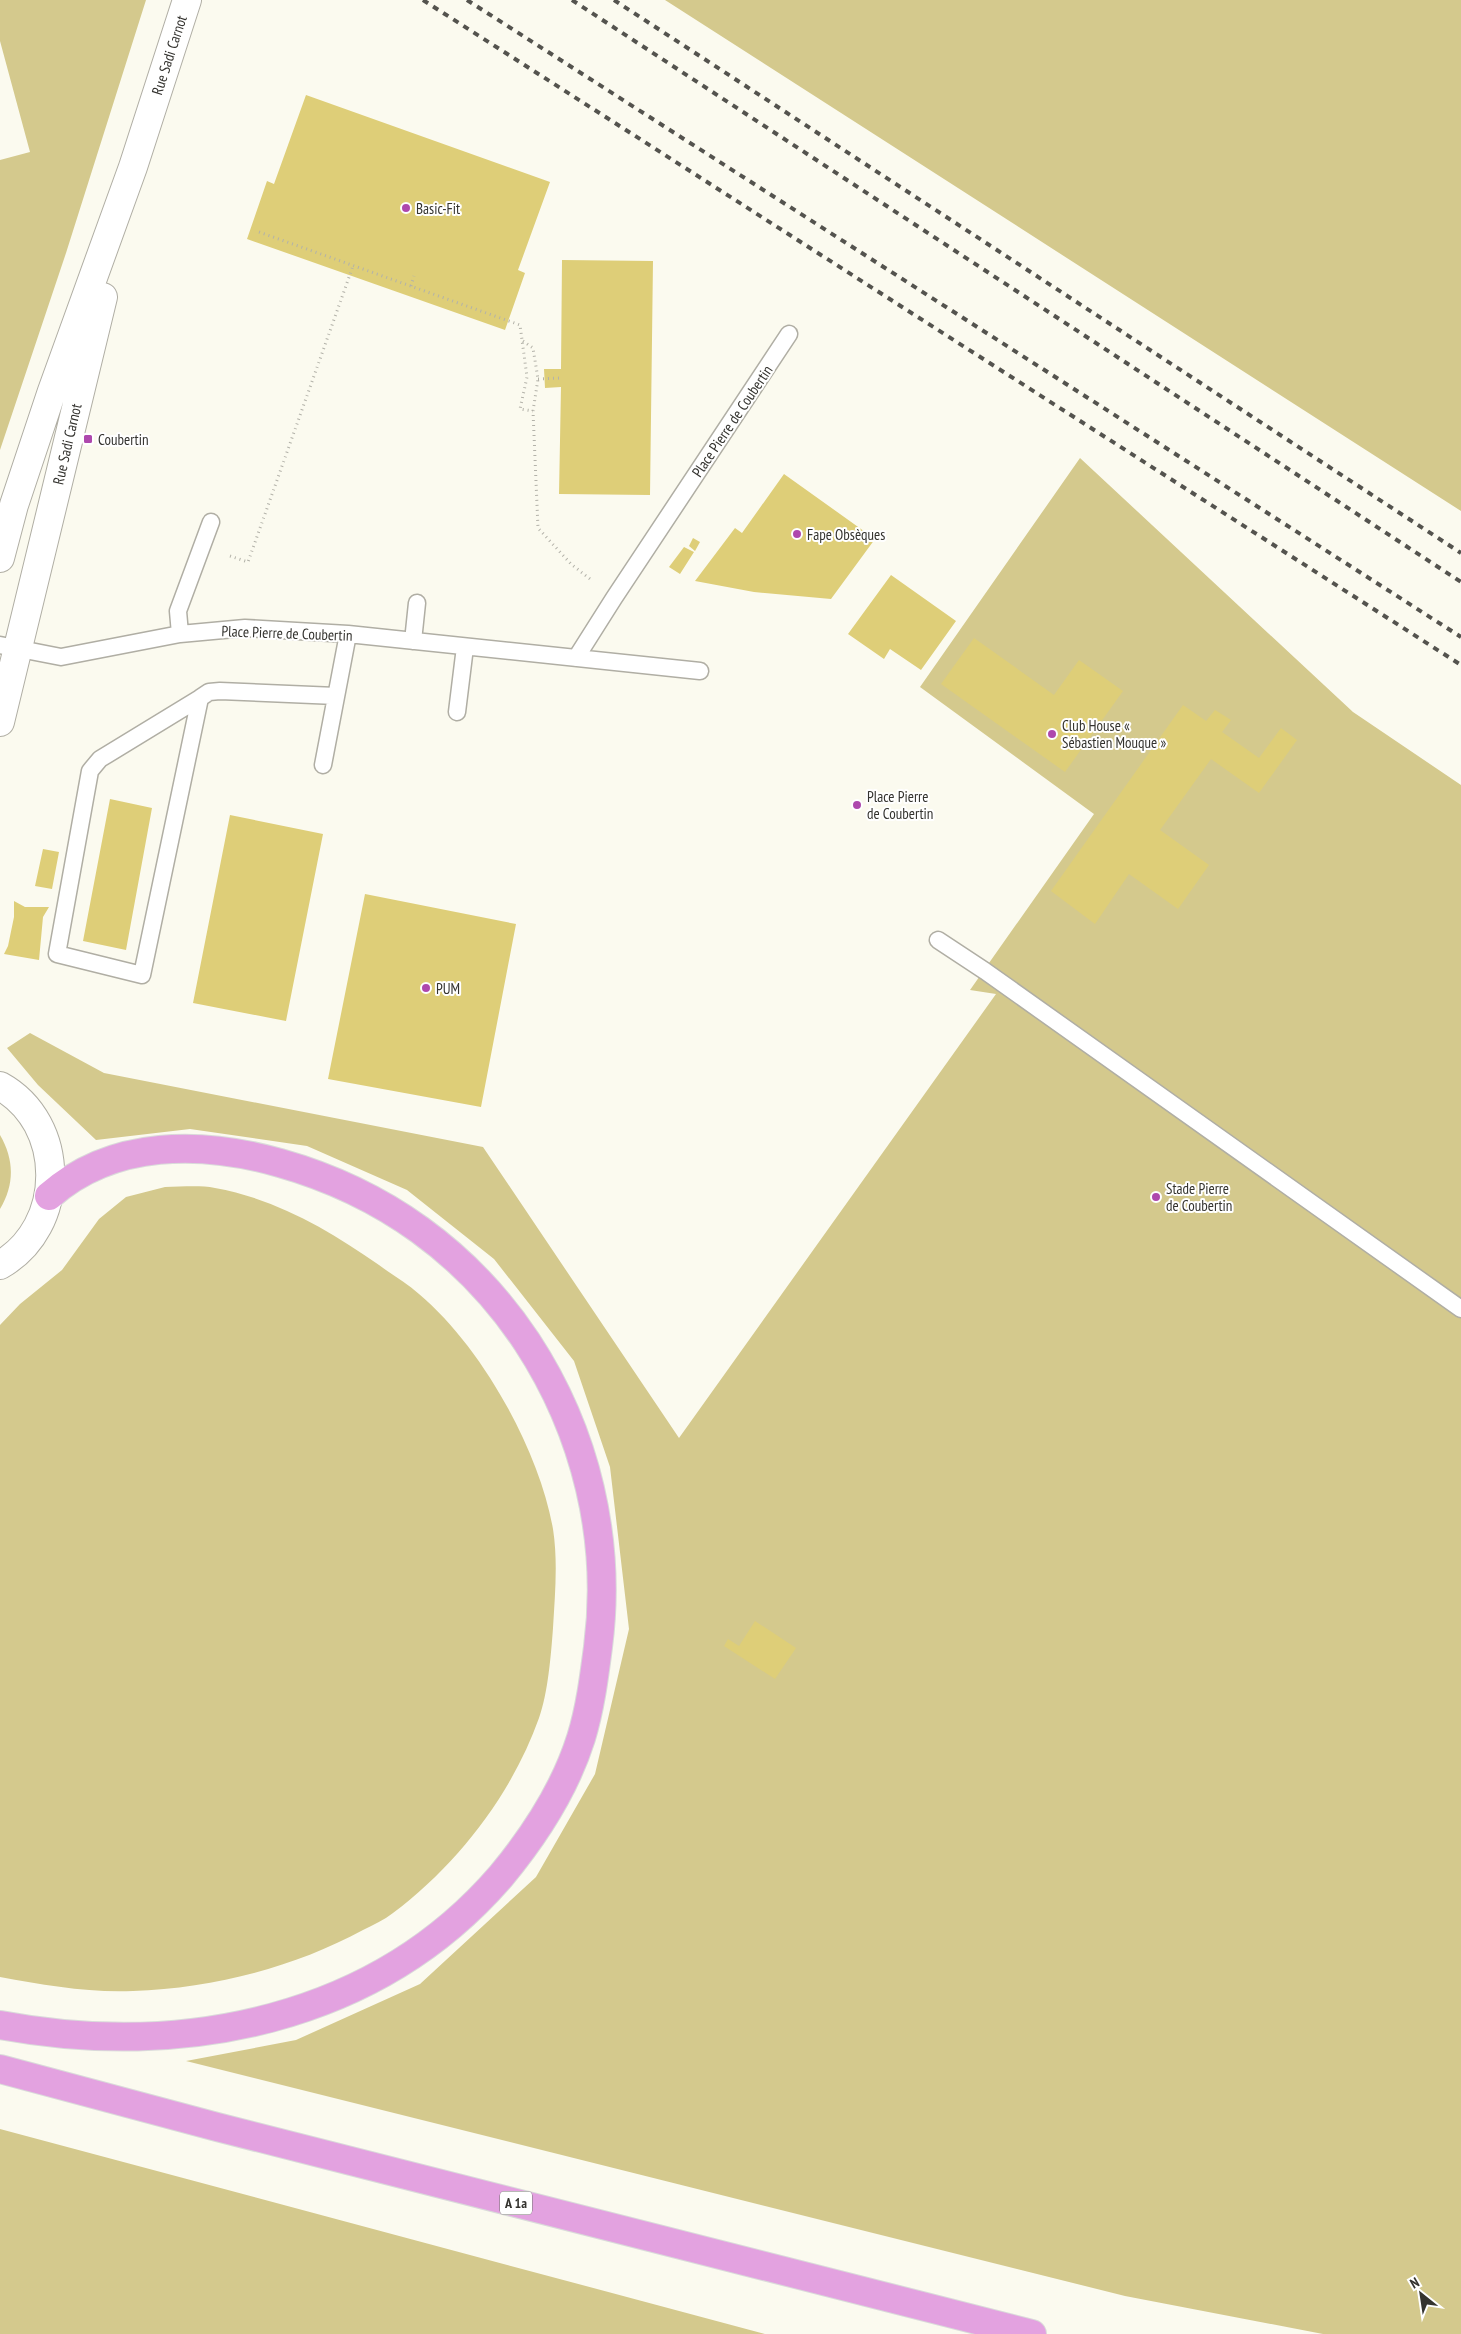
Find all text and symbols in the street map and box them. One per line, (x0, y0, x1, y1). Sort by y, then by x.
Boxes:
street label: Rue Sadi Carnot (147, 13, 191, 97)
place label: Basic-Fit (416, 199, 460, 218)
marker: Basic-Fit (400, 202, 412, 214)
street label: Place Pierre de Coubertin (688, 361, 776, 481)
street label: Rue Sadi Carnot (48, 402, 86, 486)
place label: Coubertin (98, 430, 149, 449)
marker: Coubertin (82, 433, 94, 445)
place label: Fape Obsèques (807, 525, 885, 544)
marker: Fape Obsèques (791, 528, 803, 540)
street label: Place Pierre de Coubertin (221, 621, 353, 645)
place label: Club House « Sébastien Mouque » (1062, 716, 1166, 752)
marker: Club House « Sébastien Mouque » (1046, 728, 1058, 740)
place label: Place Pierre de Coubertin (867, 787, 933, 823)
marker: Place Pierre de Coubertin (851, 799, 863, 811)
place label: PUM (436, 979, 460, 998)
marker: PUM (420, 982, 432, 994)
place label: Stade Pierre de Coubertin (1166, 1179, 1232, 1215)
marker: Stade Pierre de Coubertin (1150, 1191, 1162, 1203)
road number: A 1a (500, 2192, 532, 2214)
north arrow (1396, 2269, 1446, 2319)
text: N (1407, 2273, 1422, 2292)

